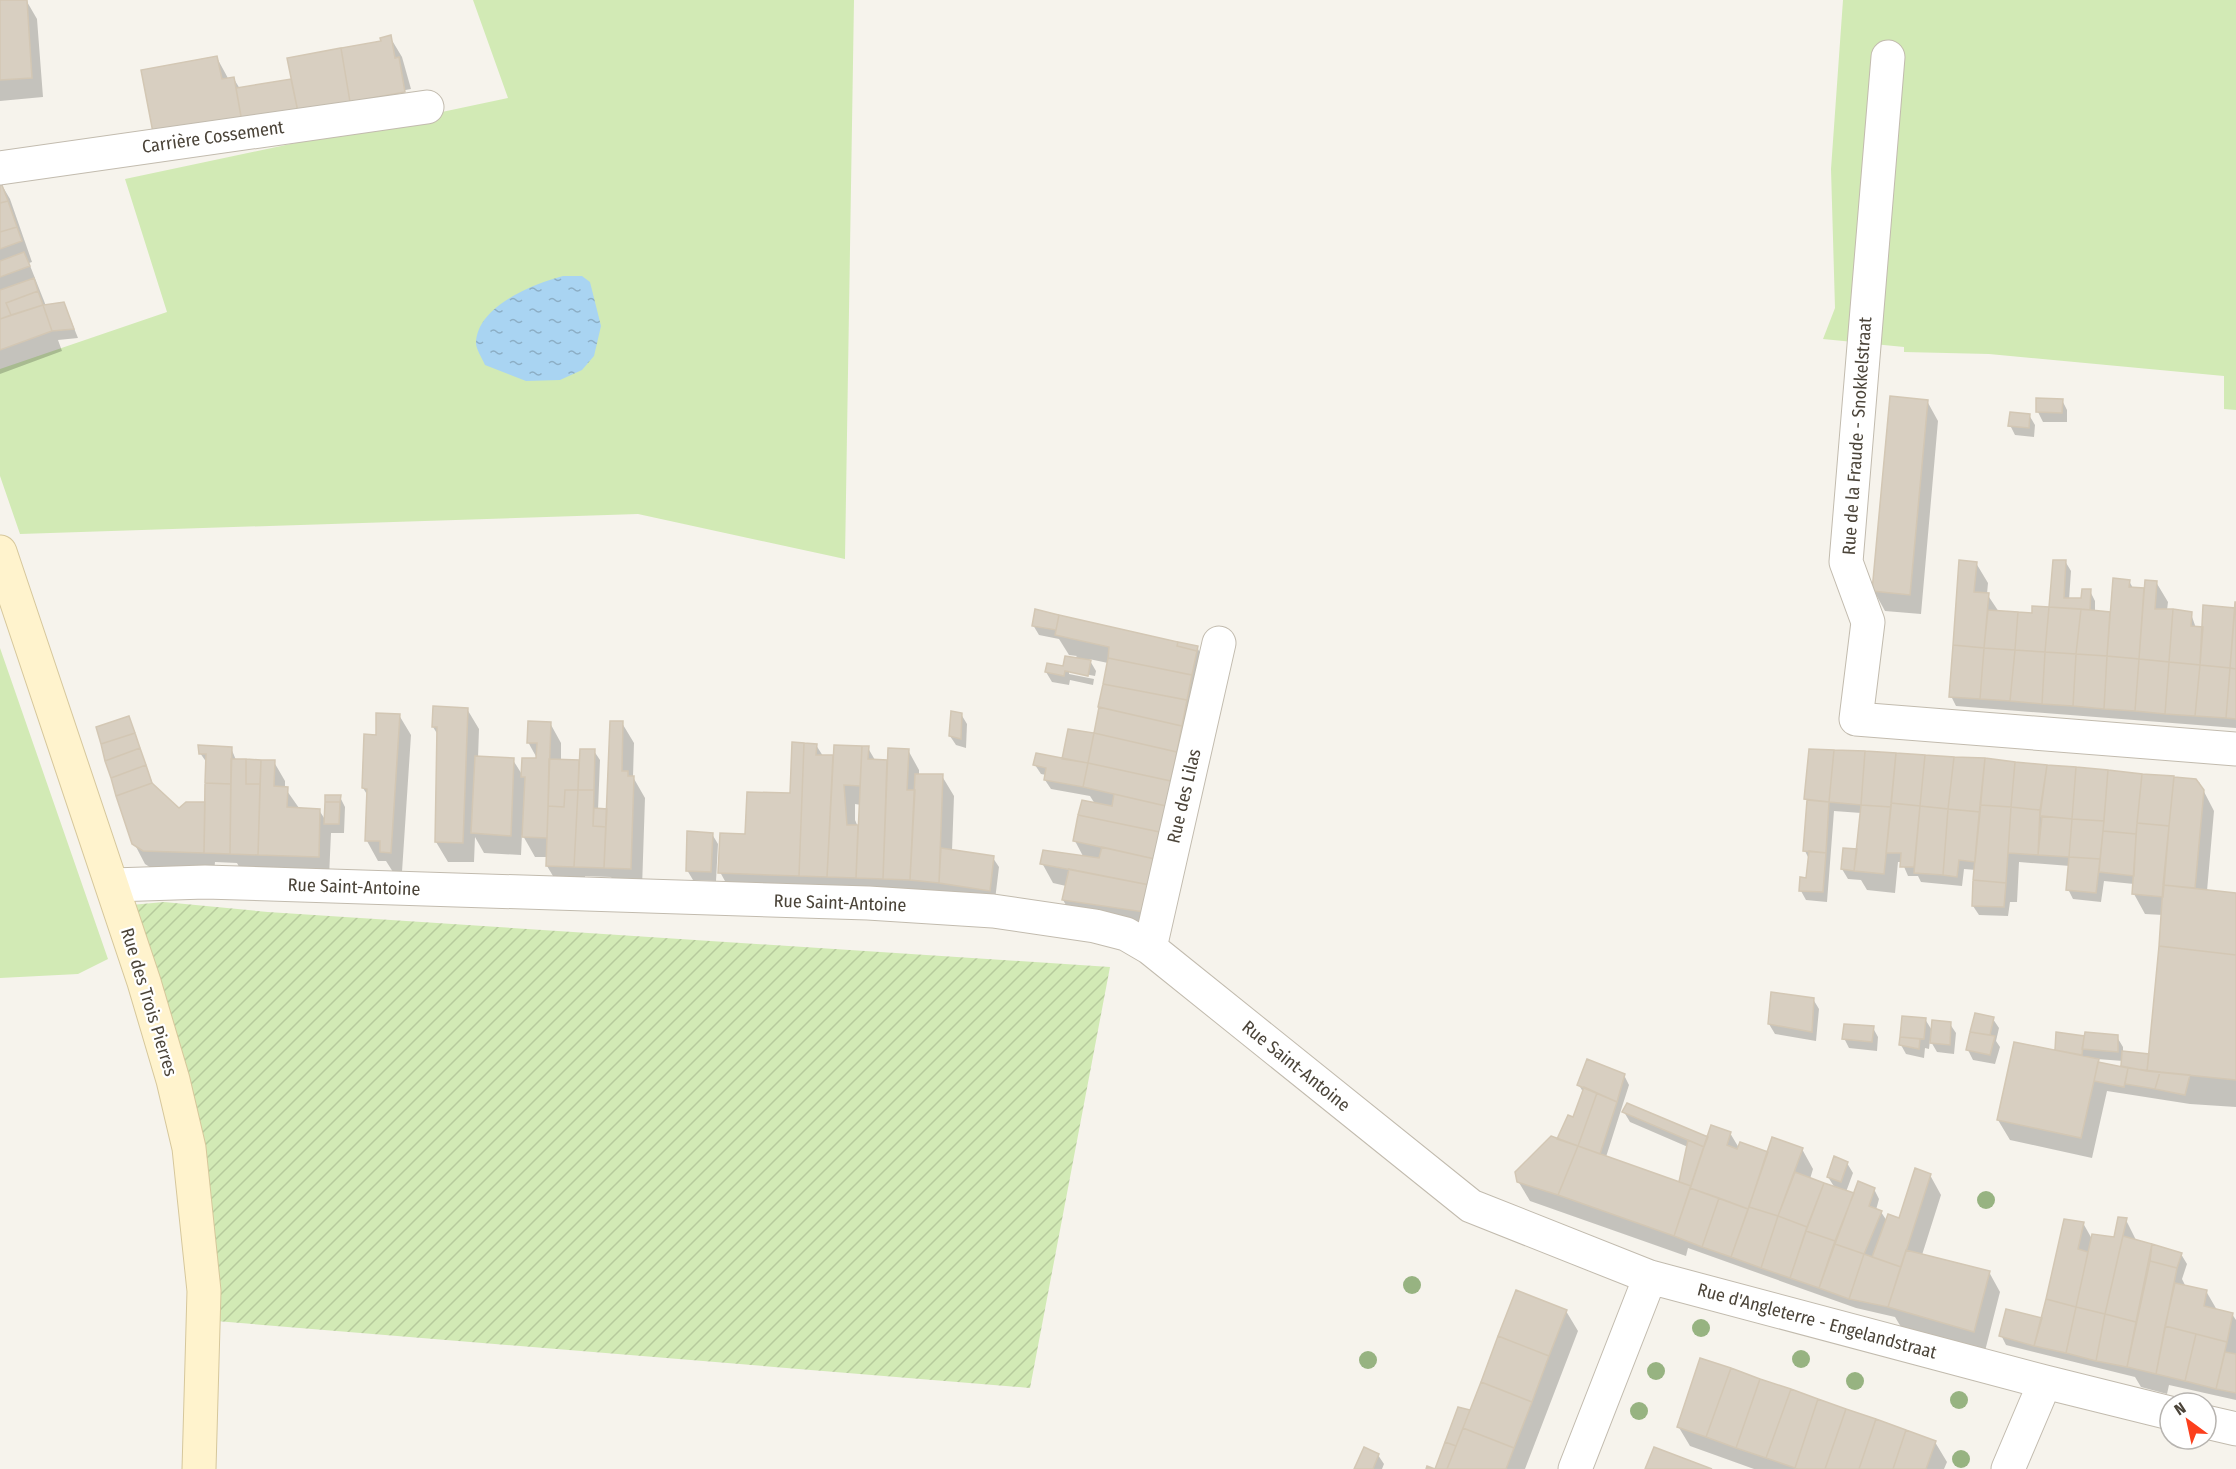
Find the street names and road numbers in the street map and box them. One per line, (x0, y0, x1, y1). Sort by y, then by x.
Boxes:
street label: Carrière Cossement (141, 116, 286, 158)
street label: Rue de la Fraude - Snokkelstraat (1838, 316, 1876, 556)
street label: Rue des Lilas (1162, 746, 1206, 845)
street label: Rue Saint-Antoine (287, 874, 421, 900)
street label: Rue Saint-Antoine (773, 890, 907, 916)
street label: Rue des Trois Pierres (116, 925, 182, 1079)
street label: Rue Saint-Antoine (1238, 1016, 1355, 1116)
street label: Rue d'Angleterre - Engelandstraat (1695, 1278, 1939, 1364)

